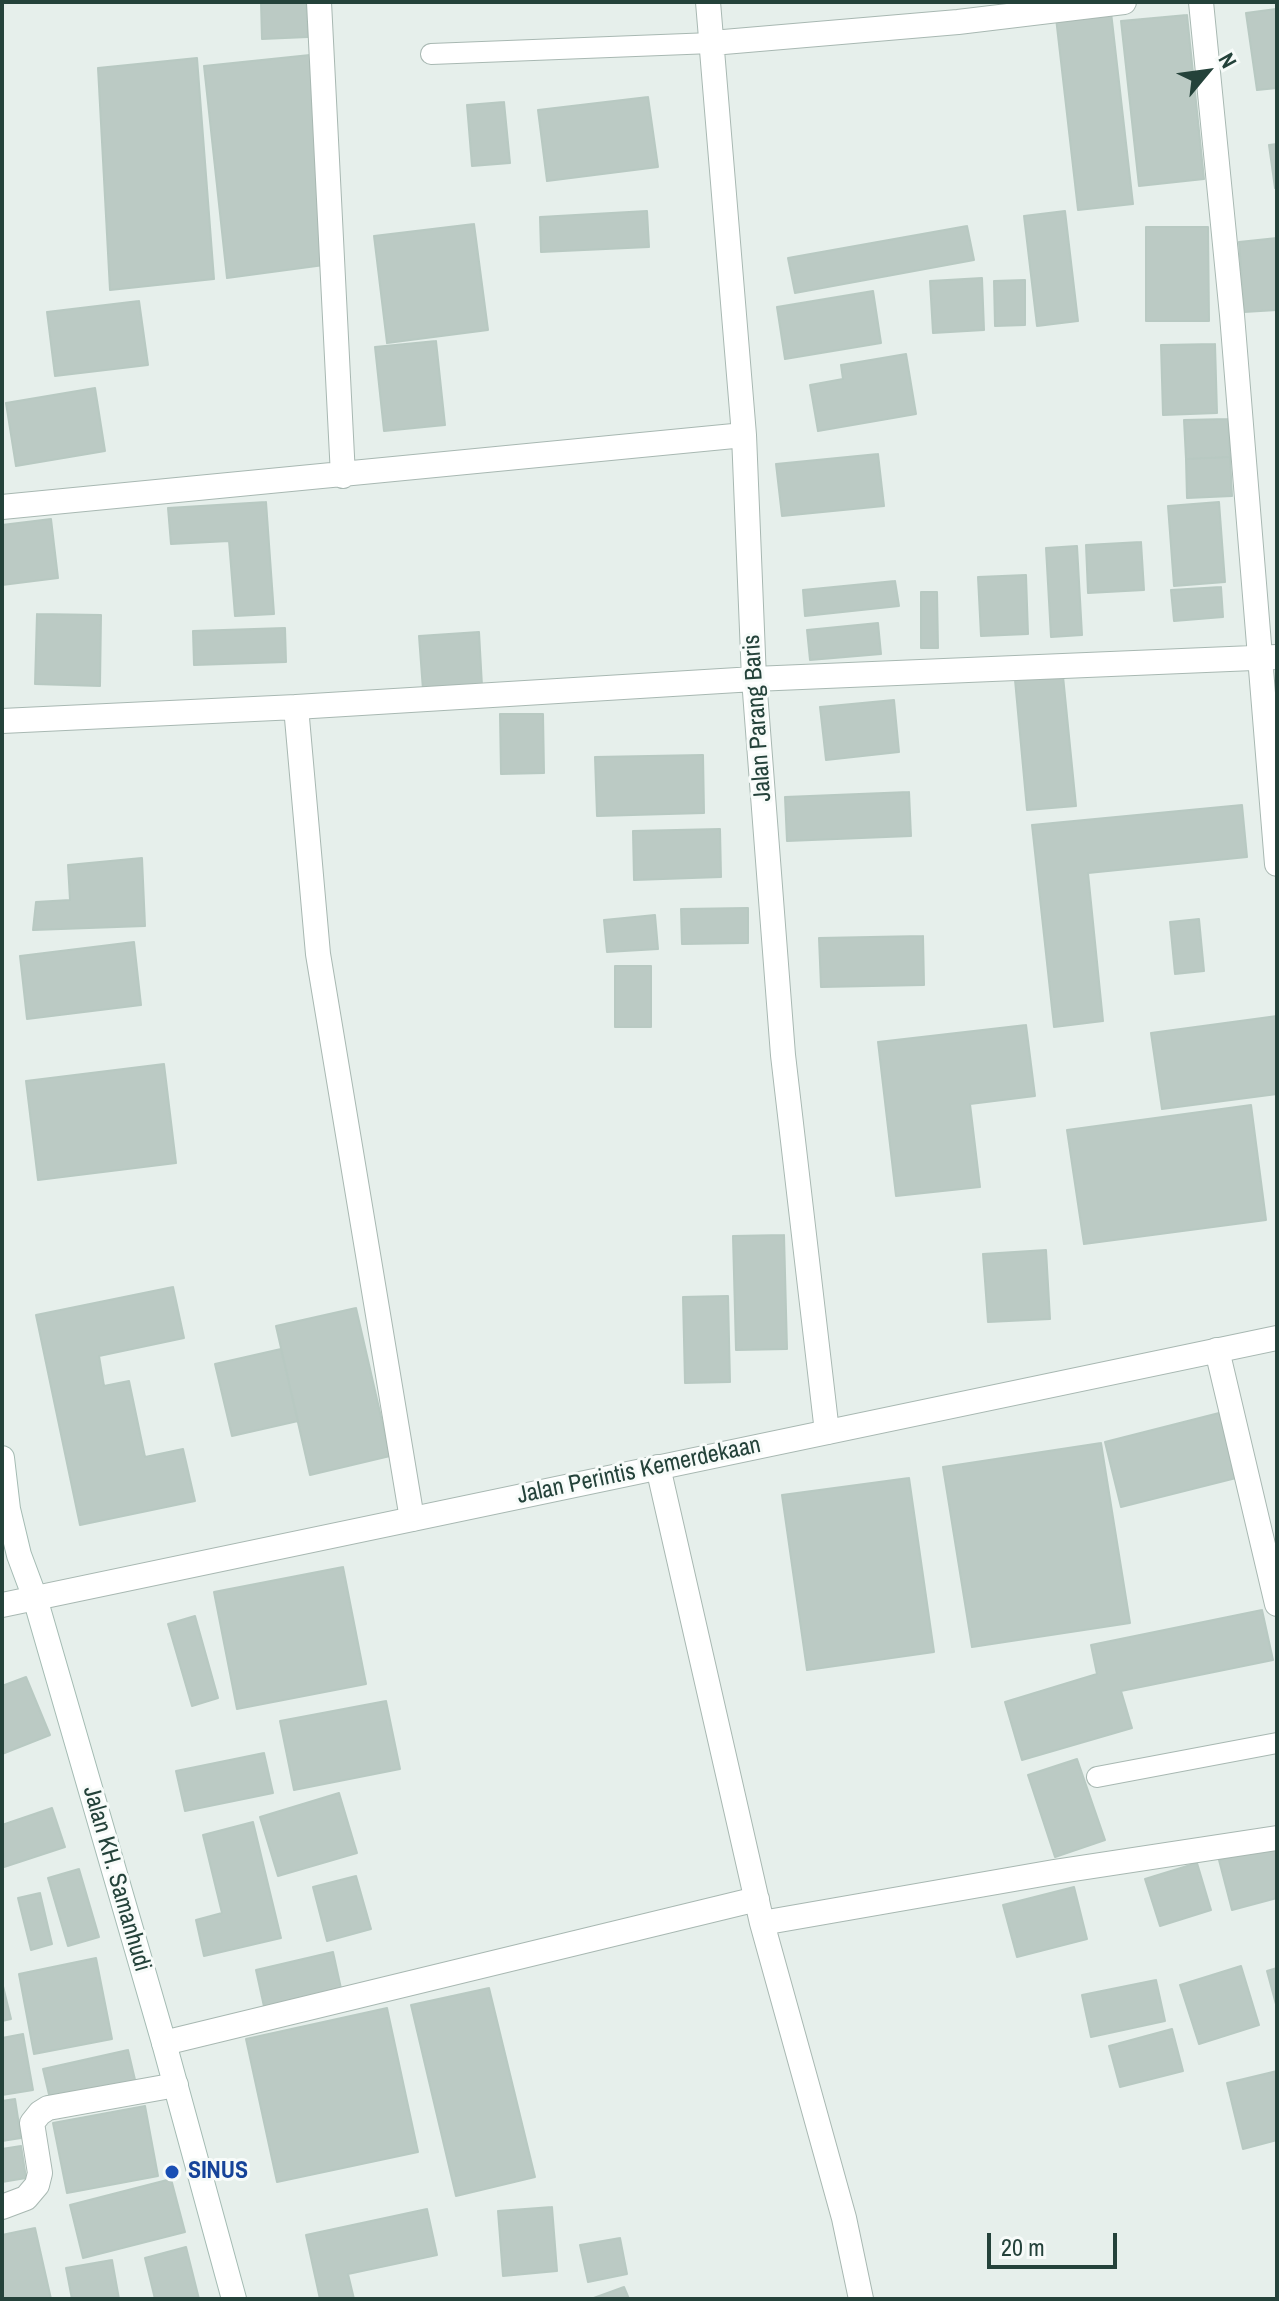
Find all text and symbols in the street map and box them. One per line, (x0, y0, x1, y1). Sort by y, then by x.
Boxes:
north arrow (1167, 32, 1247, 112)
text: N (1212, 47, 1244, 73)
street label: Jalan Parang Baris (738, 634, 778, 802)
street label: Jalan Perintis Kemerdekaan (515, 1431, 763, 1511)
street label: Jalan KH. Samanhudi (76, 1783, 156, 1975)
place label: SINUS (188, 2158, 248, 2186)
marker: SINUS (163, 2163, 181, 2181)
scale bar (991, 2217, 1121, 2267)
text: 20 m (1001, 2231, 1045, 2263)

